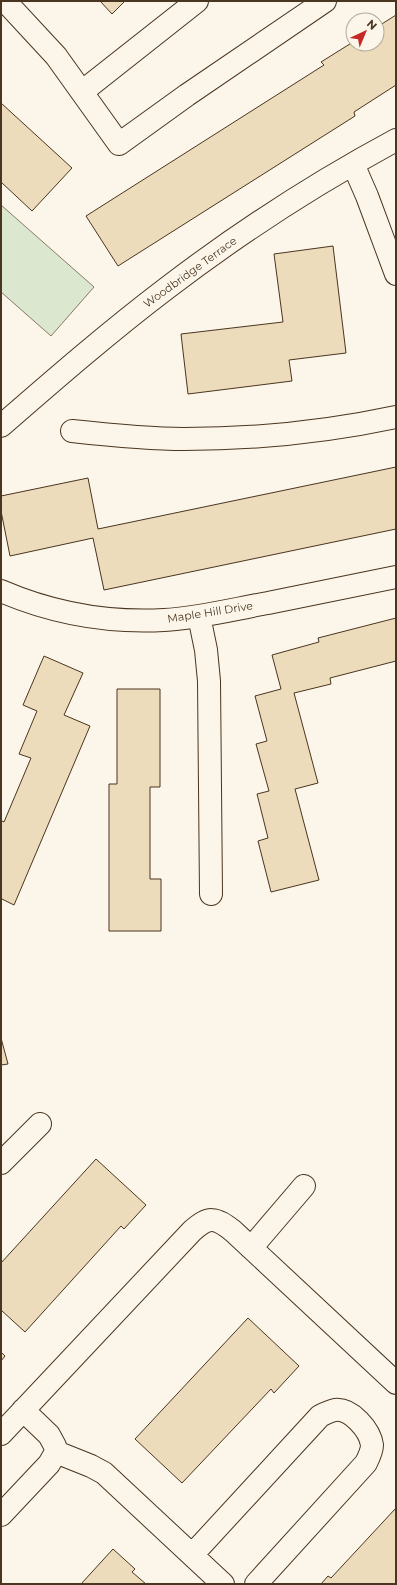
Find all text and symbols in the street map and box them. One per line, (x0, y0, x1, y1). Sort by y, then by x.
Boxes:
north arrow (345, 12, 385, 52)
text: N (364, 17, 380, 33)
street label: Woodbridge Terrace (141, 233, 240, 311)
street label: Maple Hill Drive (166, 598, 254, 626)

